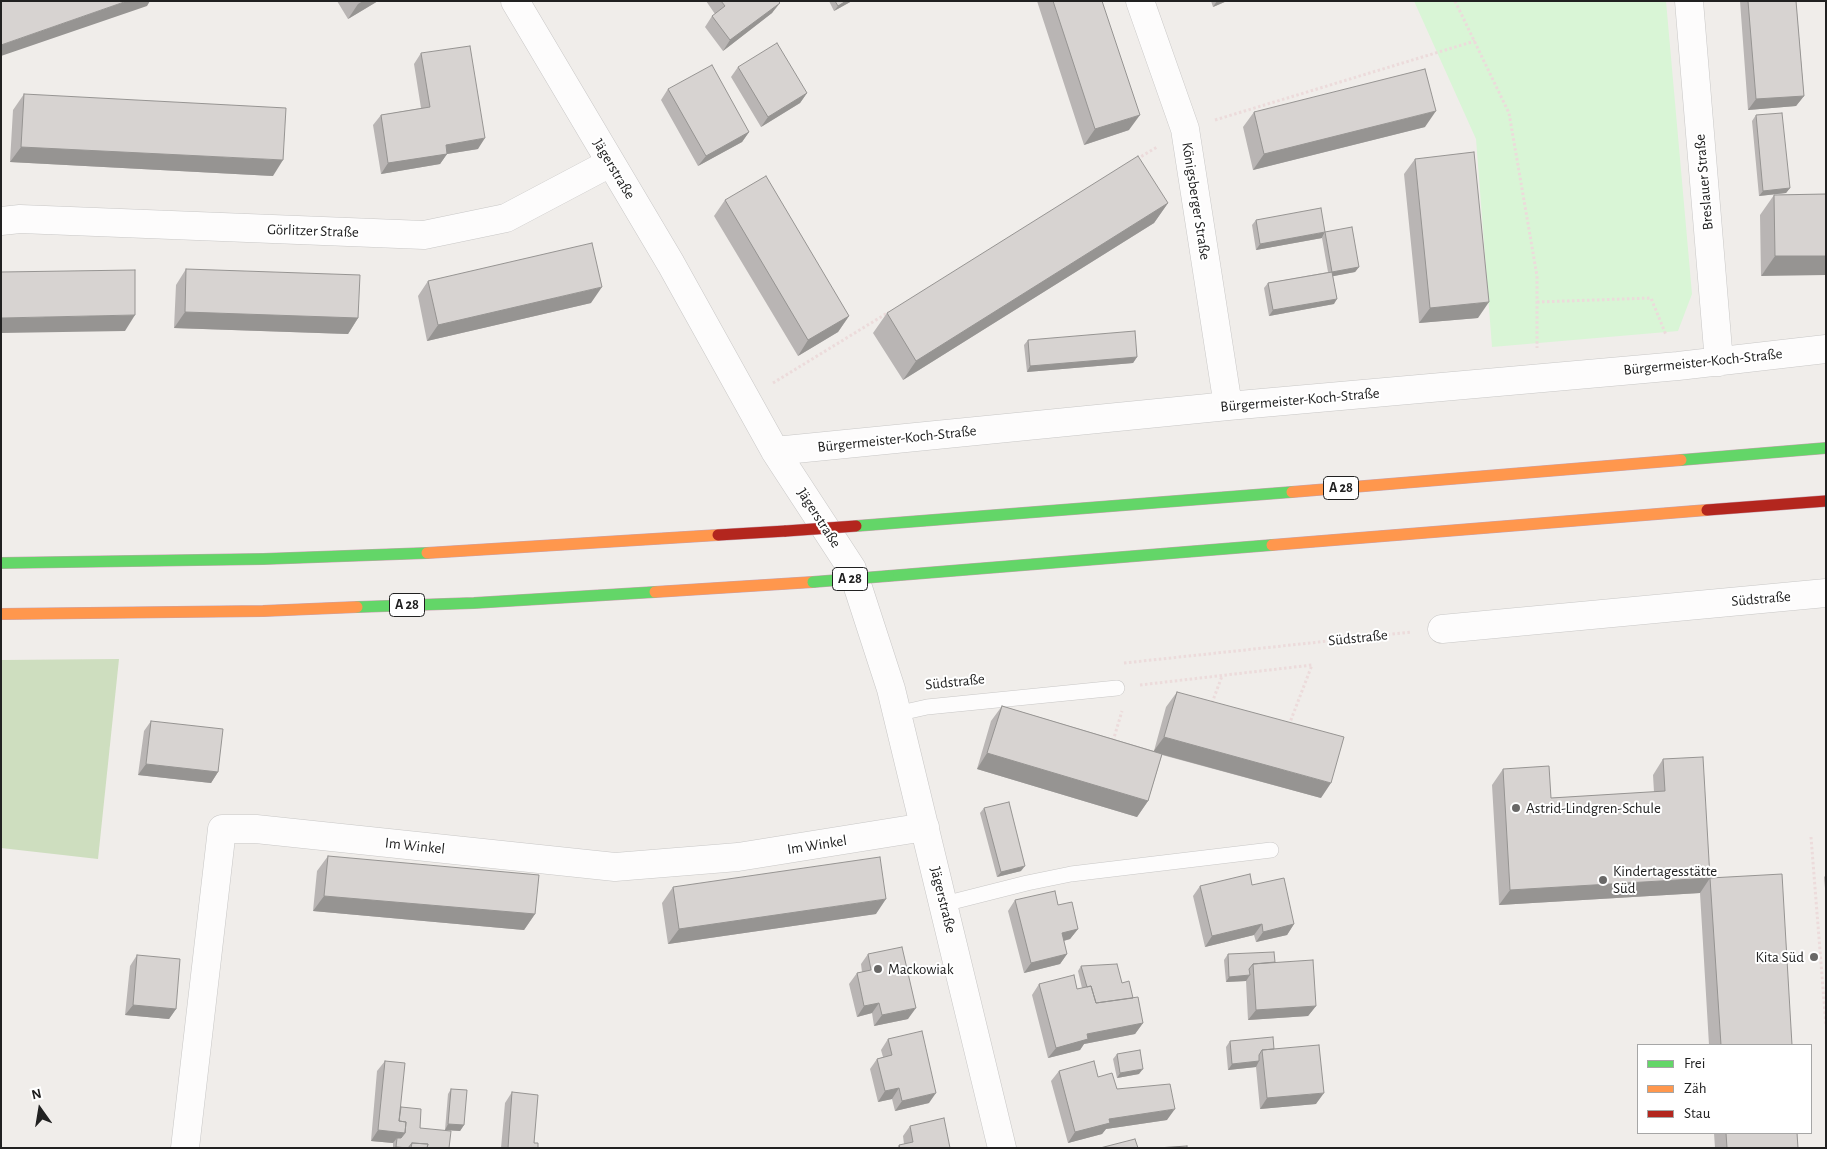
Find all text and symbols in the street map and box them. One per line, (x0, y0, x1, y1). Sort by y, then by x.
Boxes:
street label: Breslauer Straße (1691, 133, 1717, 231)
street label: Jägerstraße (589, 135, 639, 203)
street label: Königsberger Straße (1178, 141, 1214, 261)
street label: Görlitzer Straße (267, 220, 359, 242)
street label: Bürgermeister-Koch-Straße (1623, 345, 1783, 379)
street label: Bürgermeister-Koch-Straße (1220, 384, 1380, 416)
street label: Bürgermeister-Koch-Straße (817, 422, 977, 456)
road number: A 28 (1324, 476, 1358, 499)
street label: Jägerstraße (793, 485, 845, 551)
road number: A 28 (832, 568, 868, 590)
street label: Südstraße (1730, 587, 1792, 611)
road number: A 28 (390, 594, 424, 616)
street label: Südstraße (1327, 626, 1389, 650)
street label: Südstraße (924, 670, 986, 694)
place label: Astrid-Lindgren-Schule (1526, 799, 1661, 817)
marker: Astrid-Lindgren-Schule (1510, 802, 1522, 814)
street label: Im Winkel (786, 831, 848, 859)
street label: Im Winkel (384, 834, 446, 858)
place label: Kindertagesstätte Süd (1613, 862, 1717, 897)
street label: Jägerstraße (926, 865, 960, 935)
marker: Kindertagesstätte Süd (1597, 874, 1609, 886)
place label: Kita Süd (1755, 948, 1804, 966)
marker: Kita Süd (1808, 951, 1820, 963)
place label: Mackowiak (888, 960, 954, 978)
marker: Mackowiak (872, 963, 884, 975)
legend (1637, 1044, 1812, 1134)
text: Frei (1684, 1056, 1705, 1071)
text: Zäh (1684, 1081, 1707, 1096)
north arrow (15, 1084, 65, 1134)
text: N (30, 1086, 43, 1102)
text: Stau (1684, 1106, 1710, 1121)

